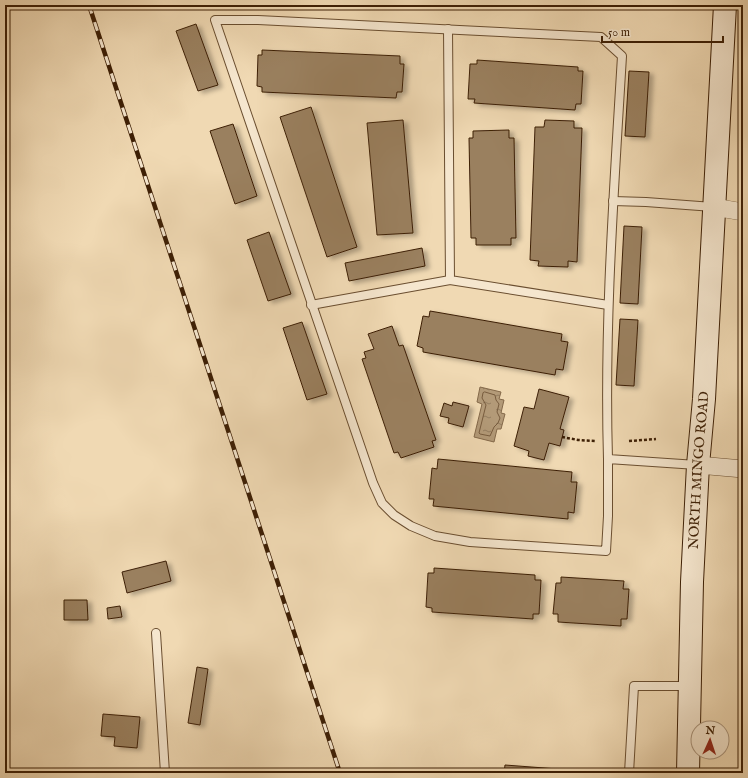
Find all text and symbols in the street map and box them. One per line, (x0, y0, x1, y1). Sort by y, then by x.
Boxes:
scale bar (602, 18, 723, 44)
text: 50 m (608, 25, 630, 40)
street label: NORTH MINGO ROAD (685, 391, 713, 550)
north arrow (690, 720, 730, 760)
text: N (704, 724, 716, 738)

